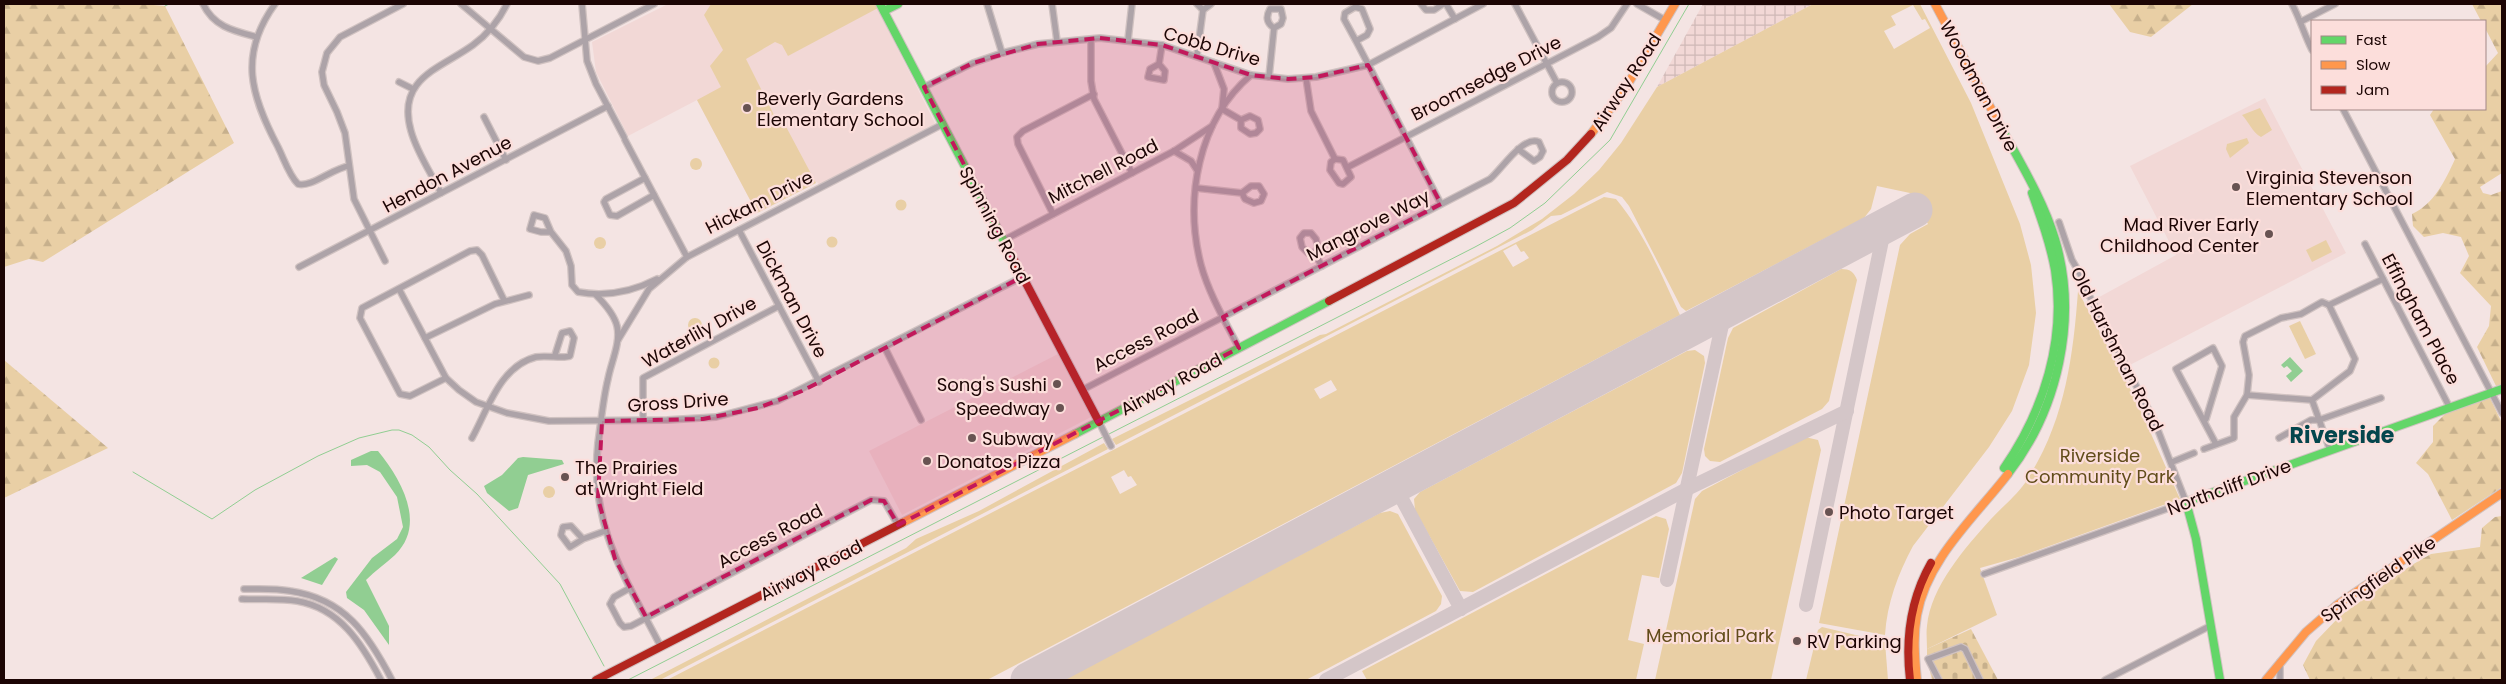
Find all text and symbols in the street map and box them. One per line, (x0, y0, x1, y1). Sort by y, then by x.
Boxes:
street label: Woodman Drive (1934, 16, 2024, 156)
street label: Cobb Drive (1161, 20, 1263, 72)
legend (2311, 20, 2486, 110)
street label: Airway Road (1585, 28, 1667, 136)
street label: Broomsedge Drive (1407, 29, 1565, 127)
text: Fast (2356, 29, 2387, 50)
text: Slow (2356, 54, 2391, 75)
text: Jam (2356, 79, 2390, 100)
place label: Beverly Gardens Elementary School (757, 86, 924, 132)
marker: Beverly Gardens Elementary School (741, 102, 753, 114)
street label: Hendon Avenue (378, 129, 516, 219)
street label: Mitchell Road (1044, 132, 1162, 210)
street label: Spinning Road (953, 162, 1037, 288)
street label: Hickam Drive (701, 164, 817, 240)
place label: Virginia Stevenson Elementary School (2246, 165, 2413, 211)
marker: Virginia Stevenson Elementary School (2230, 181, 2242, 193)
street label: Mangrove Way (1302, 183, 1434, 267)
place label: Mad River Early Childhood Center (2100, 212, 2259, 258)
marker: Mad River Early Childhood Center (2263, 228, 2275, 240)
street label: Dickman Drive (751, 236, 833, 362)
street label: Effingham Place (2376, 249, 2466, 389)
street label: Old Harshman Road (2065, 262, 2169, 436)
street label: Waterlily Drive (637, 290, 761, 374)
street label: Access Road (1089, 303, 1203, 377)
street label: Airway Road (1116, 347, 1226, 421)
place label: Song's Sushi (937, 372, 1047, 397)
marker: Song's Sushi (1051, 378, 1063, 390)
street label: Gross Drive (627, 386, 729, 418)
place label: Speedway (956, 396, 1050, 421)
marker: Speedway (1054, 402, 1066, 414)
district label: Riverside (2290, 420, 2394, 451)
place label: Subway (982, 426, 1053, 451)
marker: Subway (966, 432, 978, 444)
park label: Riverside Community Park (2025, 443, 2176, 489)
place label: Donatos Pizza (937, 449, 1061, 474)
street label: Northcliff Drive (2163, 453, 2295, 521)
place label: The Prairies at Wright Field (575, 455, 704, 501)
marker: Donatos Pizza (921, 455, 933, 467)
marker: The Prairies at Wright Field (559, 471, 571, 483)
street label: Access Road (713, 498, 827, 574)
place label: Photo Target (1839, 500, 1954, 525)
marker: Photo Target (1823, 506, 1835, 518)
street label: Springfield Pike (2315, 530, 2441, 628)
street label: Airway Road (755, 533, 867, 607)
park label: Memorial Park (1646, 623, 1775, 648)
place label: RV Parking (1807, 629, 1902, 654)
marker: RV Parking (1791, 635, 1803, 647)

